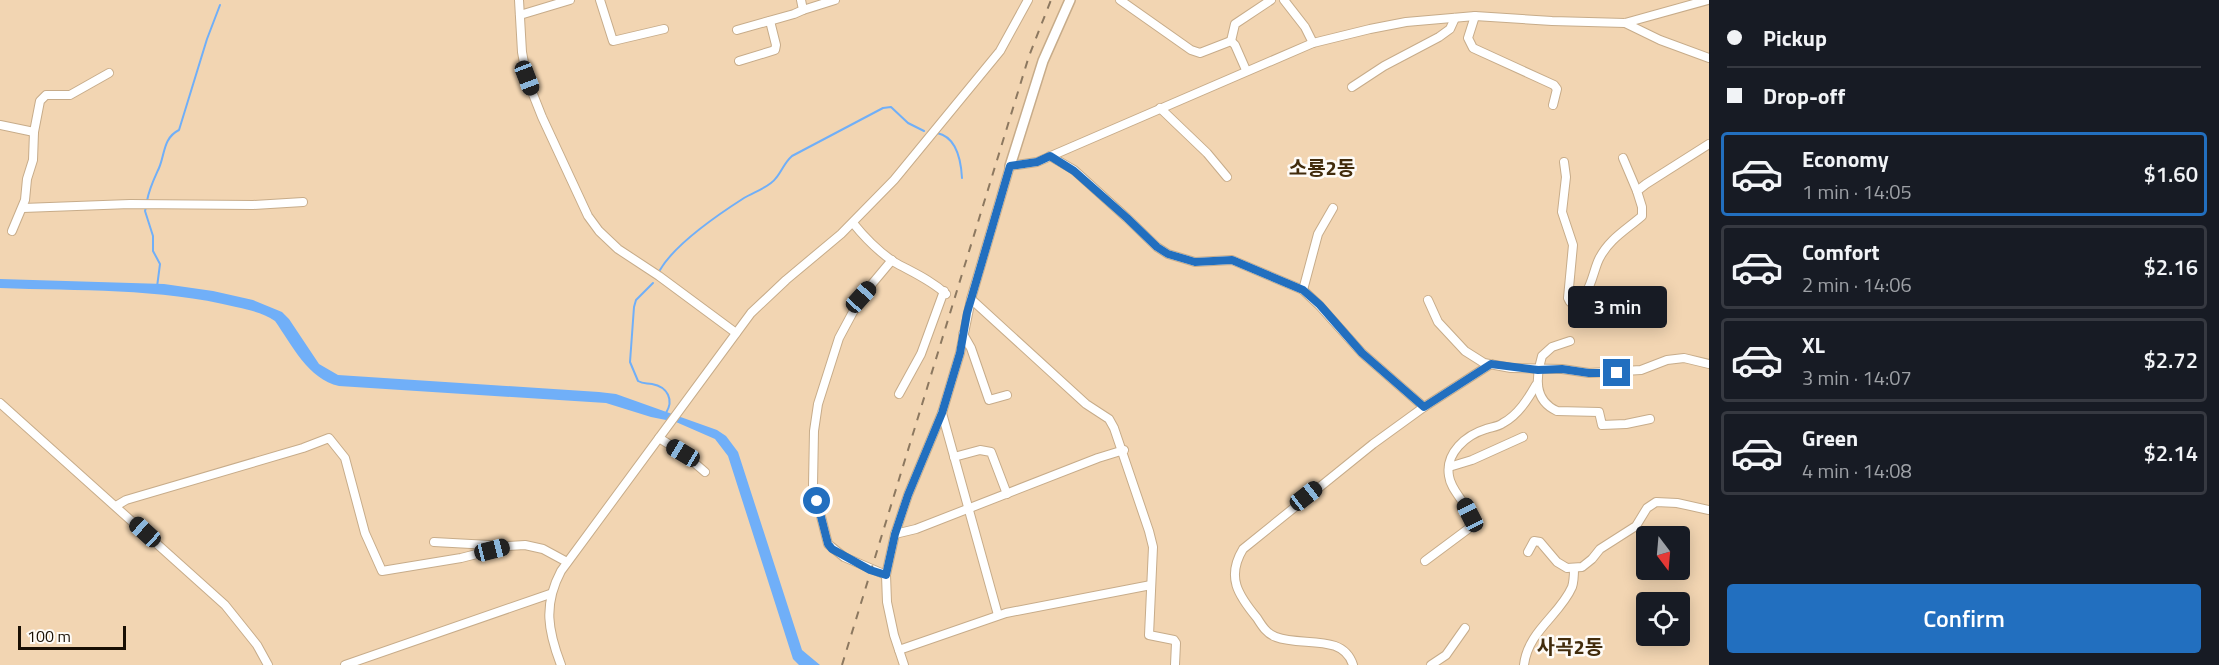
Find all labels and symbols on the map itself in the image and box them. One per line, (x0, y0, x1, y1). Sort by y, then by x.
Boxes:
car (512, 58, 542, 98)
district label: 소룡2동 (1289, 152, 1355, 183)
car (842, 278, 880, 316)
callout: 3 min (1568, 286, 1666, 328)
route end (1603, 359, 1630, 386)
car (663, 436, 703, 470)
car (1286, 478, 1326, 514)
route start (803, 487, 830, 514)
car (1454, 495, 1486, 535)
car (126, 513, 164, 551)
north arrow (1636, 526, 1690, 580)
car (472, 537, 512, 563)
scale bar (18, 623, 126, 650)
district label: 사곡2동 (1537, 631, 1603, 662)

